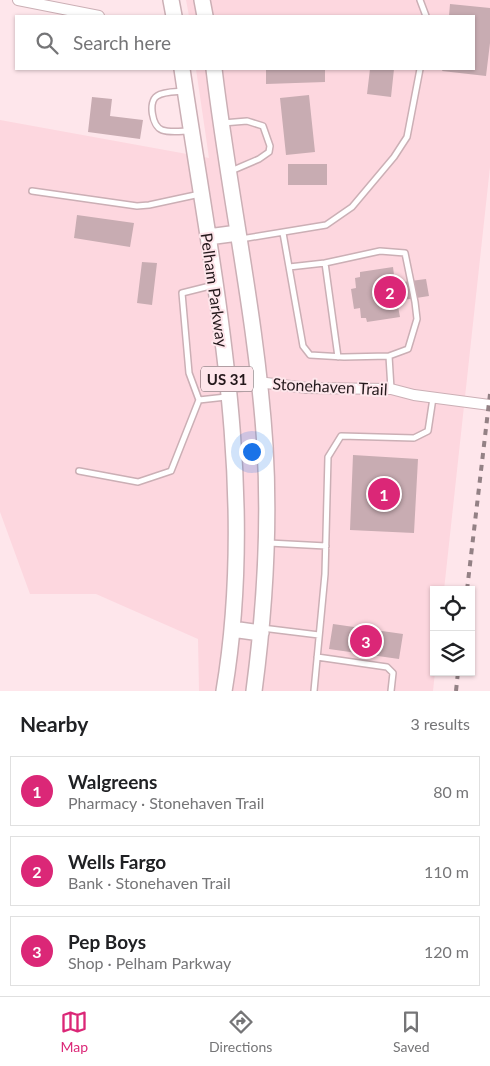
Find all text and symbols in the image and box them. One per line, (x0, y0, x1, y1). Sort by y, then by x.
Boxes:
search box (15, 15, 475, 70)
icon: search (33, 29, 61, 57)
text: Search here (73, 31, 171, 54)
street label: Pelham Parkway (198, 232, 233, 349)
pin: 2 (374, 273, 406, 311)
road number: US 31 (201, 366, 253, 392)
street label: Stonehaven Trail (272, 373, 388, 399)
your location (239, 439, 265, 465)
pin: 1 (368, 475, 400, 513)
map controls (430, 586, 475, 676)
button: locate (430, 586, 475, 631)
pin: 3 (350, 622, 382, 660)
button: layers (430, 631, 475, 676)
text: Nearby (20, 711, 88, 736)
text: 3 results (410, 714, 470, 733)
text: Walgreens (68, 770, 157, 793)
text: 1 (32, 782, 42, 801)
text: 80 m (433, 782, 469, 801)
text: Pharmacy · Stonehaven Trail (68, 793, 264, 812)
text: Wells Fargo (68, 850, 166, 873)
text: 2 (32, 862, 42, 881)
text: 110 m (424, 862, 469, 881)
text: Bank · Stonehaven Trail (68, 873, 231, 892)
text: Pep Boys (68, 930, 146, 953)
text: 3 (32, 942, 42, 961)
text: 120 m (424, 942, 469, 961)
text: Shop · Pelham Parkway (68, 953, 231, 972)
tab: Map (60, 1008, 88, 1055)
tab: Directions (209, 1008, 272, 1055)
tab: Saved (393, 1008, 430, 1055)

